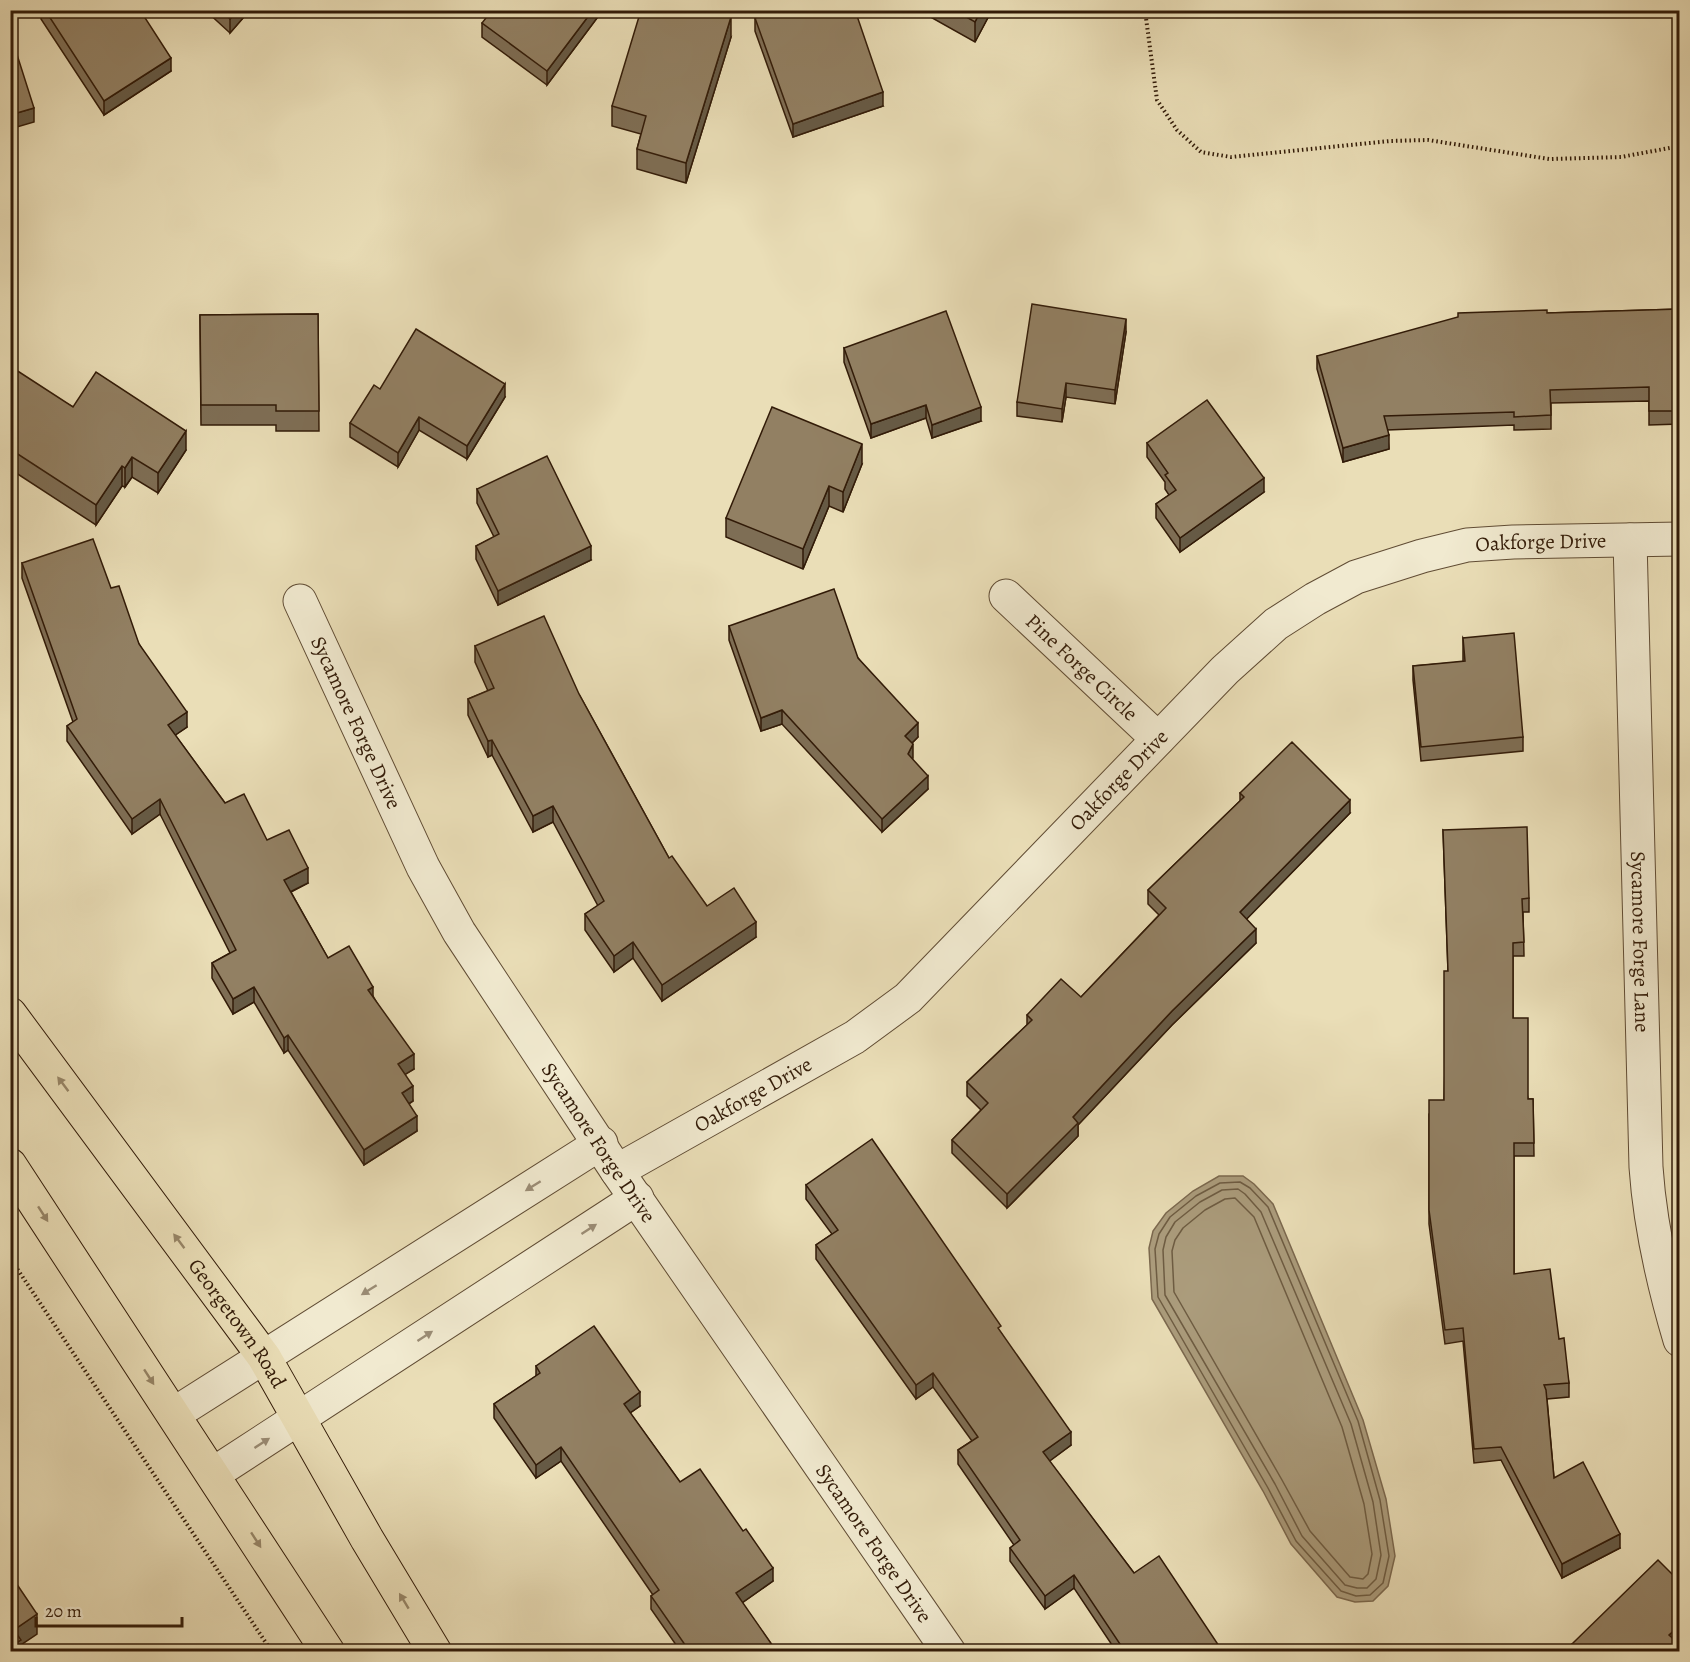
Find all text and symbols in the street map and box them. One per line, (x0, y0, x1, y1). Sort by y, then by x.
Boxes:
street label: Oakforge Drive (1474, 526, 1607, 558)
street label: Pine Forge Circle (1019, 607, 1144, 727)
street label: Sycamore Forge Drive (304, 632, 408, 813)
street label: Oakforge Drive (1063, 723, 1174, 837)
street label: Sycamore Forge Lane (1624, 851, 1657, 1033)
street label: Oakforge Drive (689, 1050, 817, 1139)
street label: Sycamore Forge Drive (535, 1057, 662, 1228)
one-way arrow (57, 1077, 69, 1092)
one-way arrow (526, 1180, 542, 1192)
one-way arrow (37, 1205, 48, 1222)
one-way arrow (580, 1224, 597, 1235)
one-way arrow (172, 1233, 185, 1249)
street label: Georgetown Road (182, 1253, 293, 1394)
one-way arrow (361, 1285, 377, 1296)
one-way arrow (417, 1331, 433, 1342)
one-way arrow (144, 1368, 155, 1385)
one-way arrow (254, 1437, 270, 1448)
street label: Sycamore Forge Drive (809, 1458, 939, 1628)
one-way arrow (250, 1532, 261, 1548)
scale bar (36, 1590, 182, 1628)
one-way arrow (399, 1593, 410, 1609)
text: 20 m (45, 1599, 82, 1623)

